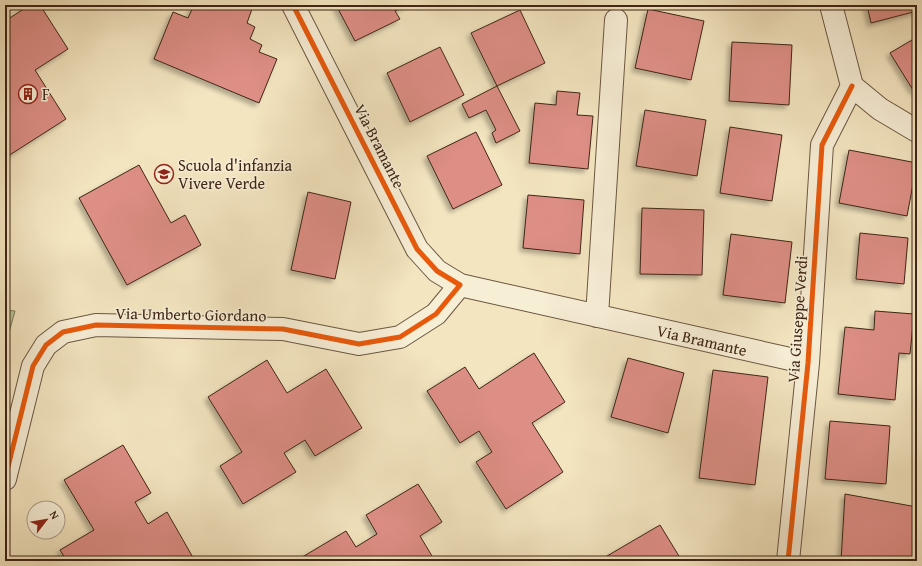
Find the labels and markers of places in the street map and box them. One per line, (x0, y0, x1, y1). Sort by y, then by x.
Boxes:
place label: F (42, 82, 50, 106)
building icon: F (17, 83, 39, 105)
place label: Scuola d'infanzia Vivere Verde (178, 153, 293, 195)
school or university icon: Scuola d'infanzia Vivere Verde (153, 163, 175, 185)

